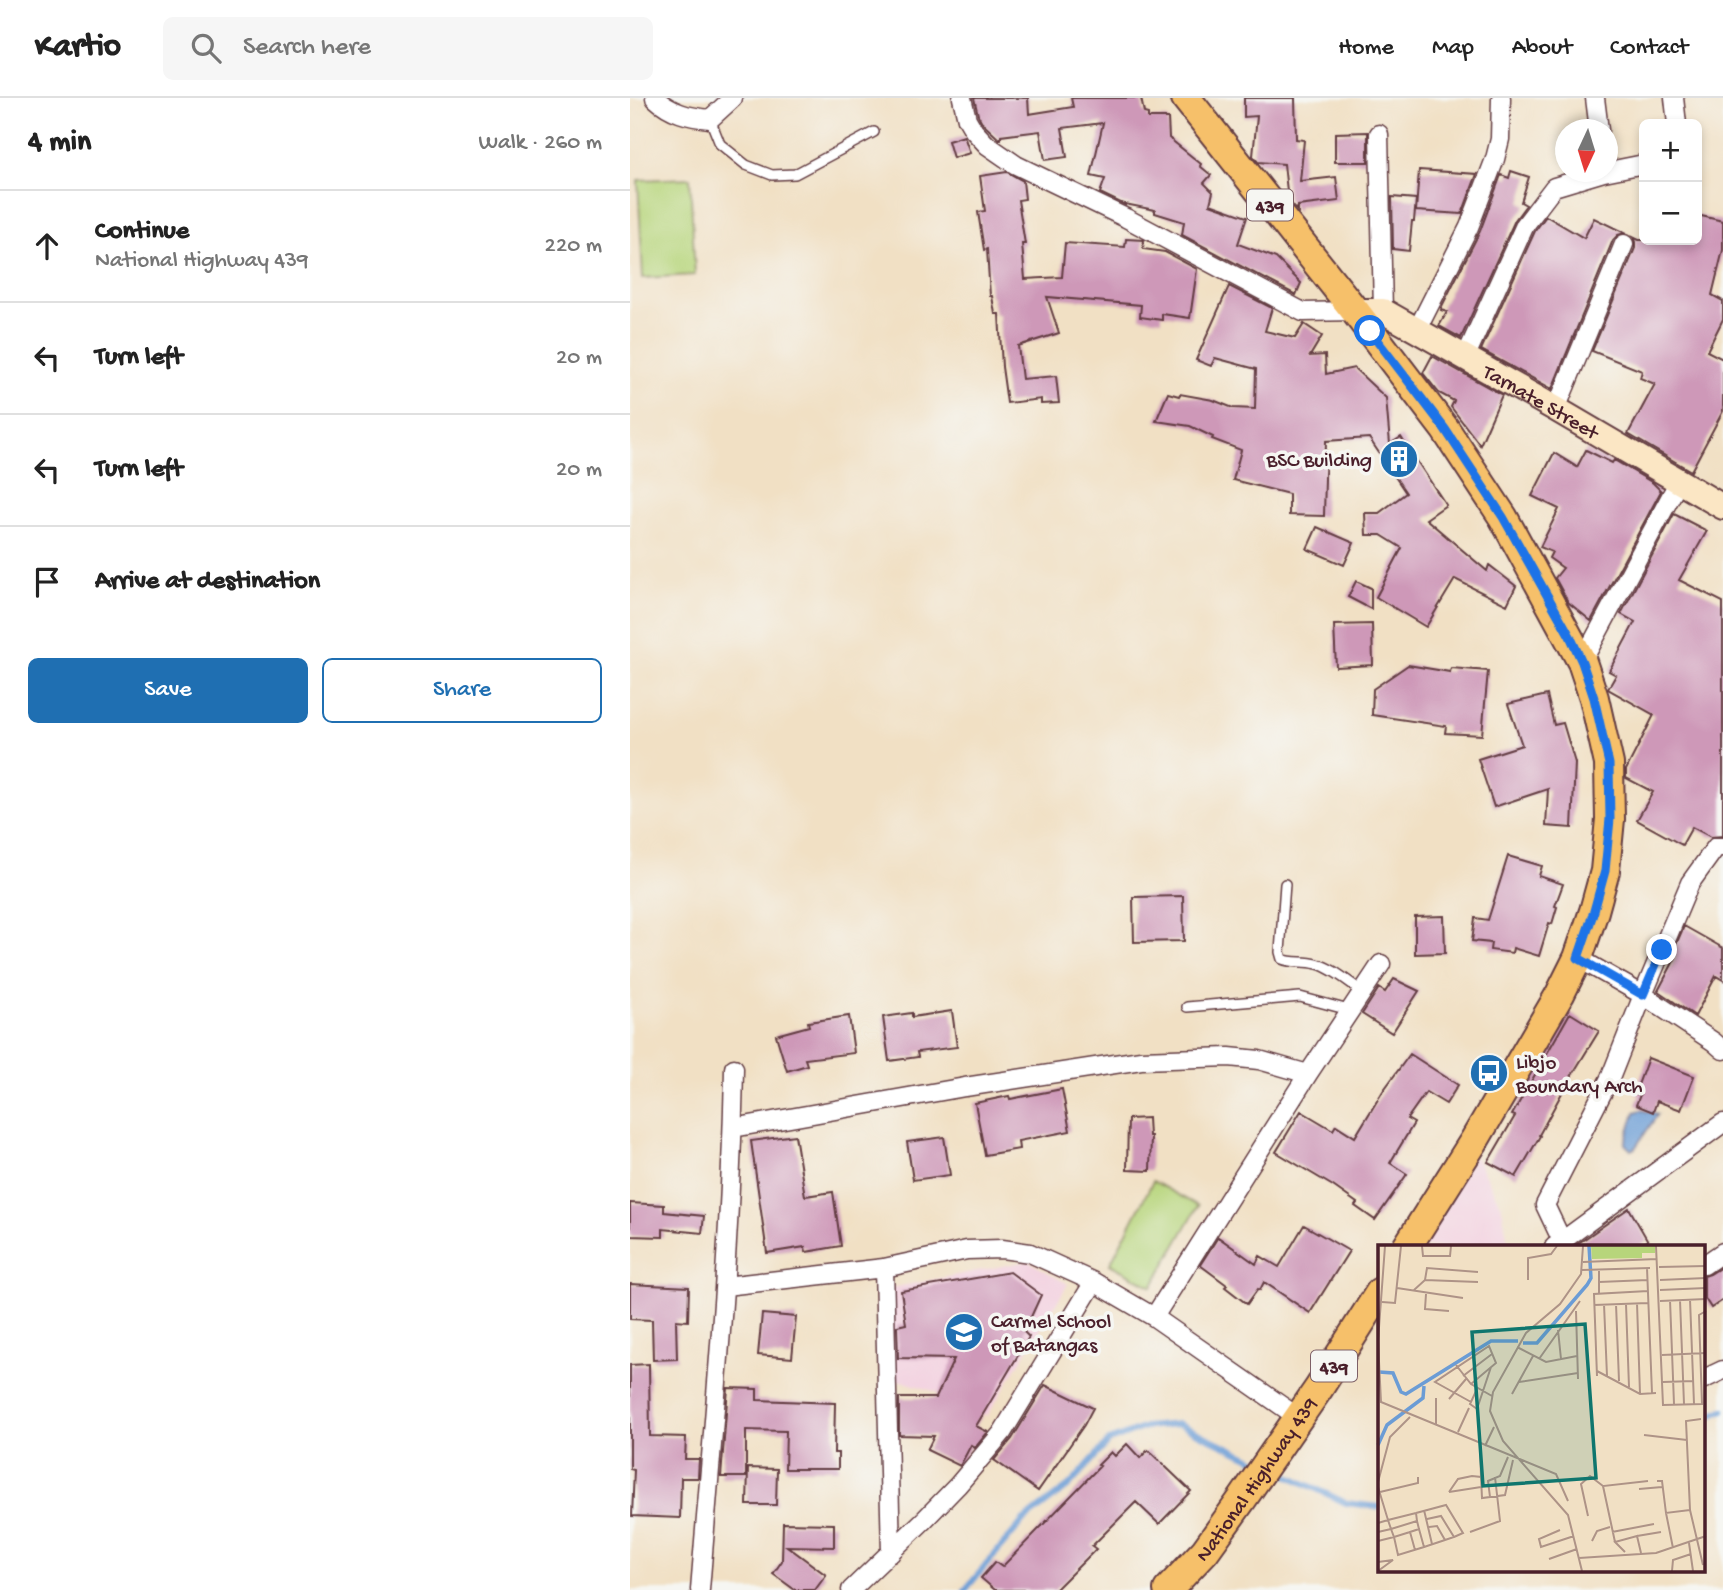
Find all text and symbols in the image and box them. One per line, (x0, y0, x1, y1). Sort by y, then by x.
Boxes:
search box (163, 17, 653, 80)
text: Kartio (35, 29, 121, 67)
icon: search (187, 29, 225, 67)
text: Search here (243, 33, 371, 64)
text: Home (1338, 34, 1394, 63)
text: Map (1432, 34, 1474, 63)
text: About (1512, 34, 1572, 63)
text: Contact (1610, 34, 1688, 63)
north arrow (1555, 119, 1618, 182)
map controls (1639, 119, 1702, 245)
button: + (1639, 119, 1702, 182)
text: 4 min (28, 126, 91, 161)
text: Walk · 260 m (478, 130, 602, 157)
button: − (1639, 182, 1702, 245)
road number: 439 (1247, 190, 1293, 220)
text: Continue (95, 217, 189, 248)
icon: ahead (28, 227, 66, 265)
text: 220 m (545, 233, 602, 260)
text: National Highway 439 (95, 248, 309, 275)
route start (1354, 315, 1385, 346)
icon: left (28, 339, 66, 377)
text: Turn left (95, 343, 183, 374)
text: 20 m (556, 345, 602, 372)
street label: Tarnate Street (1476, 361, 1604, 448)
building icon: BSC Building (1378, 438, 1420, 480)
place label: BSC Building (1266, 450, 1372, 475)
icon: left (28, 451, 66, 489)
text: Turn left (95, 455, 183, 486)
text: 20 m (556, 457, 602, 484)
icon: arrive (28, 563, 66, 601)
text: Arrive at destination (95, 567, 320, 598)
button: Save (28, 658, 308, 723)
button: Share (322, 658, 602, 723)
route end (1646, 934, 1677, 965)
bus stop icon: Libjo Boundary Arch (1468, 1052, 1510, 1094)
place label: Libjo Boundary Arch (1515, 1052, 1642, 1101)
inset map (1378, 1245, 1706, 1572)
school or university icon: Carmel School of Batangas (943, 1311, 985, 1353)
place label: Carmel School of Batangas (991, 1311, 1111, 1360)
road number: 439 (1311, 1350, 1357, 1382)
street label: National Highway 439 (1192, 1393, 1325, 1569)

